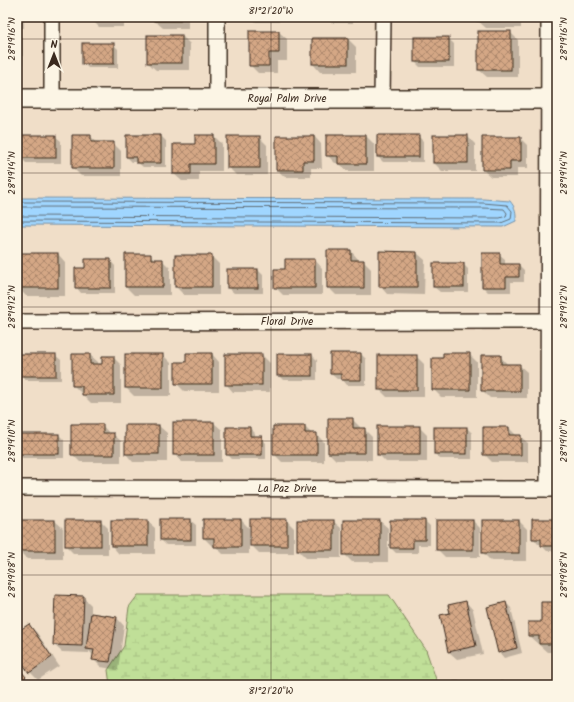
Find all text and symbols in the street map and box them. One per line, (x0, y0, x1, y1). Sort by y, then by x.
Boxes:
text: 81°21'20"W (249, 3, 294, 19)
text: 28°19'16"N (4, 17, 20, 61)
text: 28°19'16"N (556, 17, 572, 61)
north arrow (34, 34, 74, 74)
text: N (51, 36, 58, 54)
street label: Royal Palm Drive (248, 90, 326, 108)
text: 28°19'14"N (4, 151, 20, 195)
text: 28°19'14"N (556, 151, 572, 195)
text: 28°19'12"N (4, 285, 20, 329)
text: 28°19'12"N (556, 285, 572, 329)
street label: Floral Drive (261, 313, 313, 331)
text: 28°19'10"N (4, 419, 20, 462)
text: 28°19'10"N (556, 419, 572, 462)
street label: La Paz Drive (258, 480, 317, 498)
text: 28°19'08"N (4, 552, 20, 598)
text: 28°19'08"N (556, 552, 572, 598)
text: 81°21'20"W (249, 683, 294, 699)

